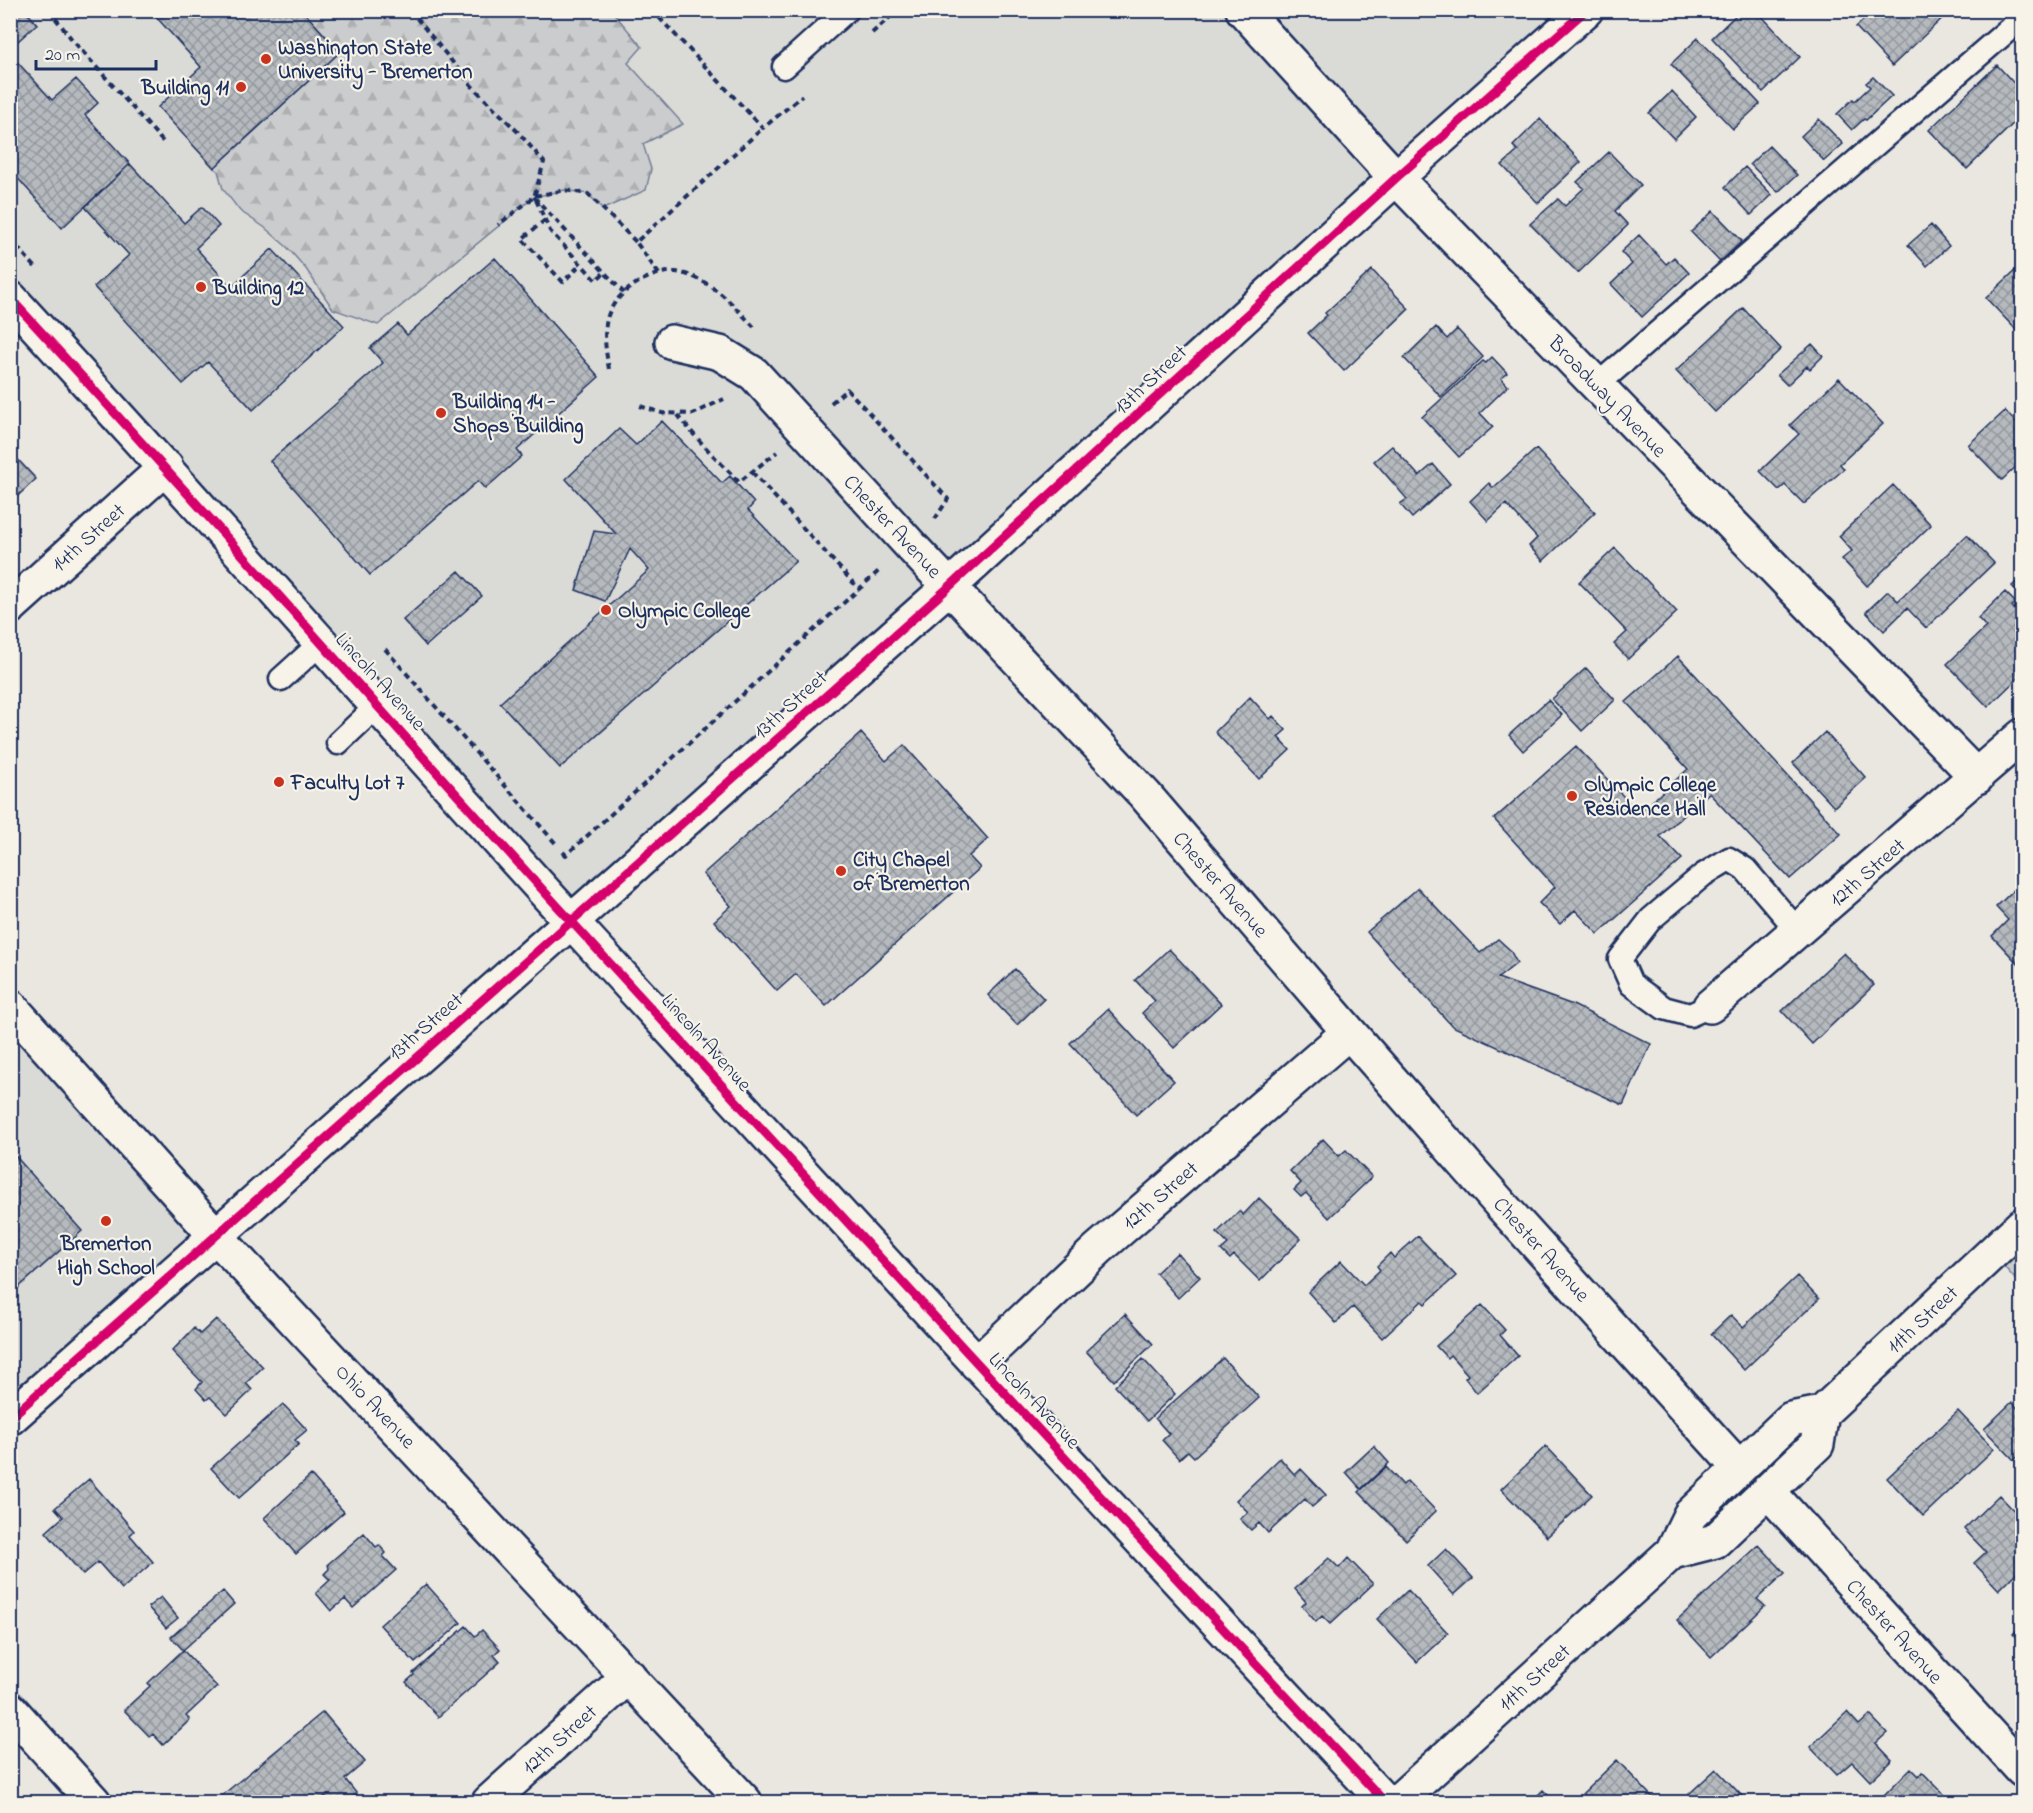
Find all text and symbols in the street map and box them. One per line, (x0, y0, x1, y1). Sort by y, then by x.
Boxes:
scale bar (36, 33, 156, 71)
place label: Washington State University - Bremerton (278, 34, 472, 90)
text: 20 m (45, 43, 80, 69)
marker: Washington State University - Bremerton (259, 52, 273, 66)
place label: Building 11 (141, 74, 229, 106)
marker: Building 11 (234, 80, 248, 94)
place label: Building 12 (212, 274, 305, 306)
marker: Building 12 (194, 280, 208, 294)
street label: Broadway Avenue (1538, 329, 1673, 467)
street label: 13th Street (1108, 339, 1195, 422)
place label: Building 14 - Shops Building (452, 388, 584, 444)
marker: Building 14 - Shops Building (434, 406, 448, 420)
street label: Chester Avenue (835, 469, 948, 587)
street label: 14th Street (46, 497, 133, 580)
place label: Olympic College (618, 597, 751, 629)
marker: Olympic College (599, 603, 613, 617)
street label: Lincoln Avenue (327, 626, 432, 739)
street label: 13th Street (748, 664, 835, 747)
place label: Faculty Lot 7 (290, 769, 405, 801)
place label: Olympic College Residence Hall (1584, 771, 1717, 825)
marker: Faculty Lot 7 (272, 775, 286, 789)
marker: Olympic College Residence Hall (1565, 789, 1579, 803)
street label: Chester Avenue (1165, 825, 1275, 946)
street label: 12th Street (1824, 832, 1913, 915)
place label: City Chapel of Bremerton (853, 846, 970, 900)
marker: City Chapel of Bremerton (834, 864, 848, 878)
street label: 13th Street (382, 986, 470, 1069)
street label: Lincoln Avenue (653, 987, 758, 1100)
street label: 12th Street (1117, 1155, 1206, 1238)
street label: Chester Avenue (1485, 1191, 1596, 1310)
marker: Bremerton High School (99, 1214, 113, 1228)
place label: Bremerton High School (57, 1230, 155, 1286)
street label: 11th Street (1881, 1279, 1966, 1362)
street label: Lincoln Avenue (980, 1346, 1087, 1457)
street label: Ohio Avenue (327, 1358, 422, 1457)
street label: Chester Avenue (1838, 1573, 1949, 1692)
street label: 11th Street (1492, 1638, 1578, 1719)
street label: 12th Street (516, 1698, 605, 1783)

